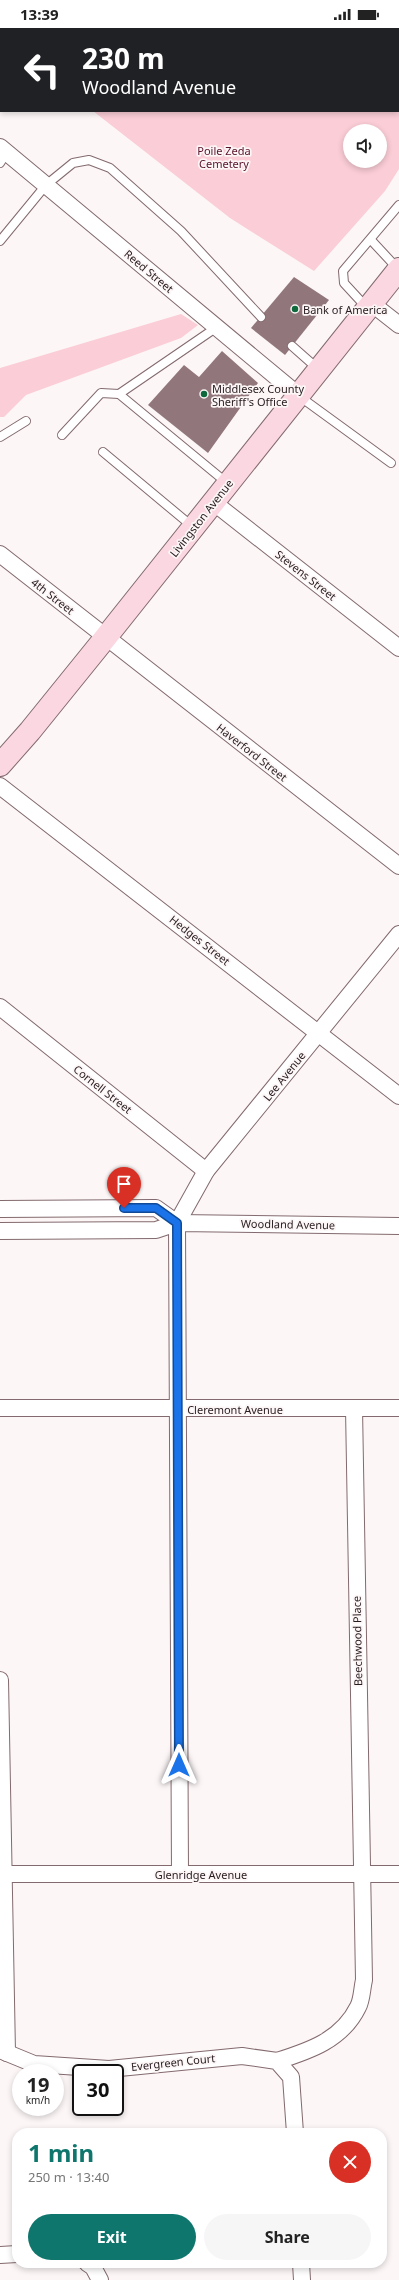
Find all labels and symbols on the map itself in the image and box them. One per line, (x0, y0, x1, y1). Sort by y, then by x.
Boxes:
park label: Poile Zeda Cemetery (197, 143, 251, 171)
street label: Reed Street (121, 246, 177, 296)
place label: Bank of America (303, 302, 388, 317)
marker: Bank of America (290, 304, 300, 314)
place label: Middlesex County Sheriff's Office (212, 381, 304, 409)
marker: Middlesex County Sheriff's Office (199, 389, 209, 399)
street label: Livingston Avenue (166, 476, 236, 560)
street label: Stevens Street (272, 546, 340, 604)
street label: 4th Street (28, 575, 78, 618)
street label: Haverford Street (214, 720, 290, 784)
street label: Hedges Street (167, 912, 233, 968)
street label: Lee Avenue (259, 1048, 309, 1104)
street label: Cornell Street (71, 1061, 135, 1117)
pin (107, 1167, 141, 1208)
street label: Woodland Avenue (241, 1216, 335, 1232)
street label: Cleremont Avenue (187, 1402, 283, 1417)
street label: Beechwood Place (349, 1596, 365, 1686)
position arrow (158, 1744, 200, 1786)
street label: Glenridge Avenue (155, 1867, 247, 1882)
street label: Evergreen Court (130, 2050, 216, 2074)
speed limit sign: 30 (72, 2064, 124, 2116)

